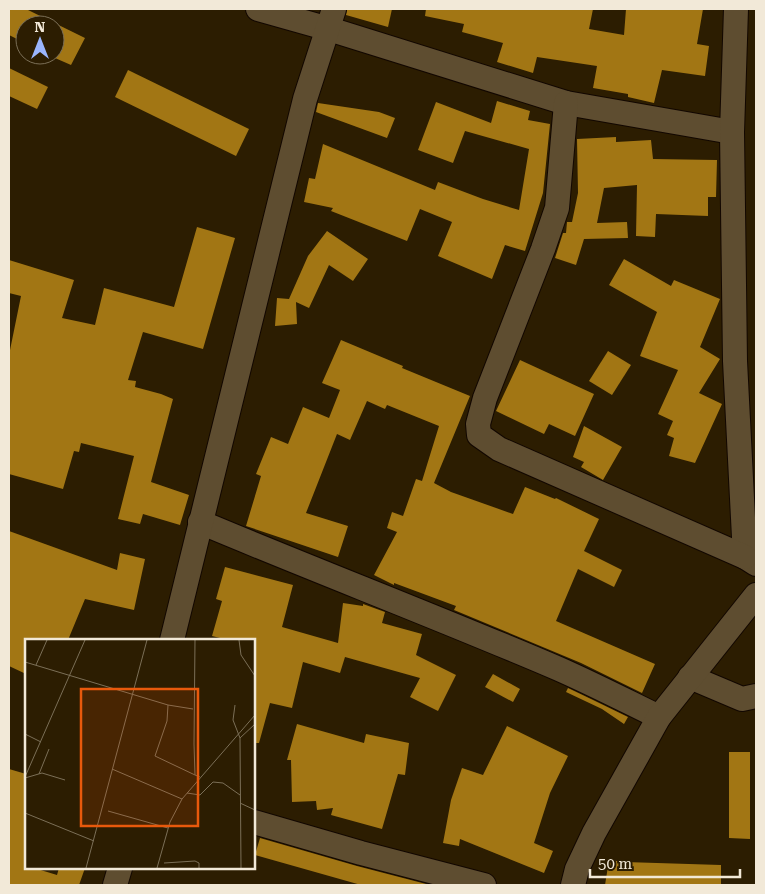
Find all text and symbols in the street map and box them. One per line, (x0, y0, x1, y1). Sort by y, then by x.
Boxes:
north arrow (15, 15, 65, 65)
text: N (35, 19, 46, 35)
inset map (25, 639, 255, 869)
scale bar (590, 846, 740, 878)
text: 50 m (598, 855, 633, 873)

